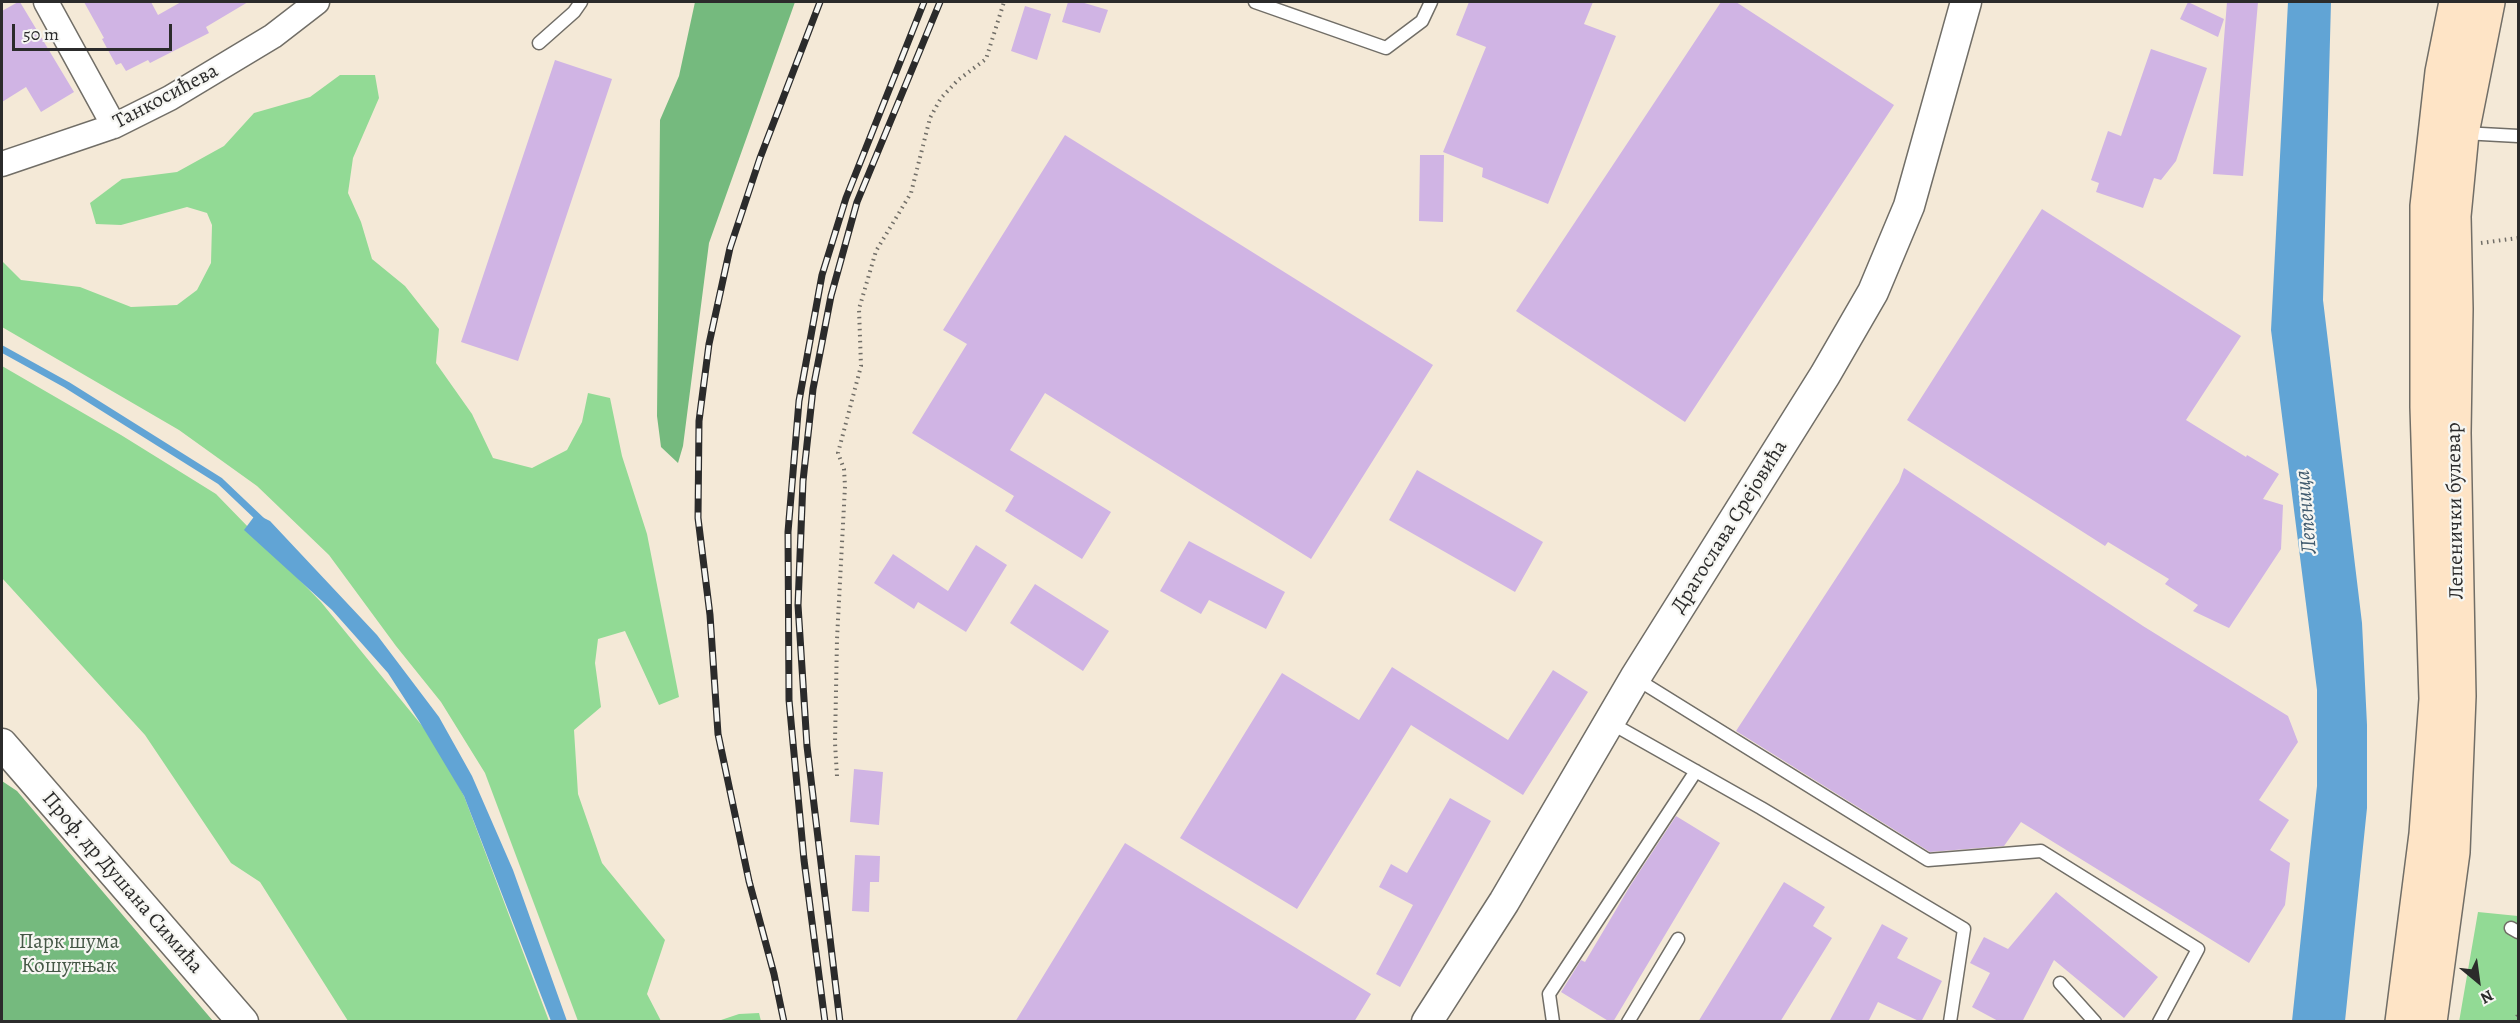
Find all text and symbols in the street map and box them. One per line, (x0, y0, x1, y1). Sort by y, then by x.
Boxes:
scale bar (15, 12, 176, 50)
text: 50 m (23, 22, 59, 46)
street label: Танкосићева (109, 59, 223, 135)
street label: Лепенички булевар (2442, 422, 2470, 600)
street label: Драгослава Срејовића (1666, 436, 1794, 618)
water label: Лепеница (2290, 469, 2324, 555)
street label: Проф. др Душана Симића (36, 787, 208, 979)
park label: Парк шума Кошутњак (19, 930, 119, 980)
north arrow (2448, 951, 2508, 1011)
text: N (2476, 984, 2497, 1009)

